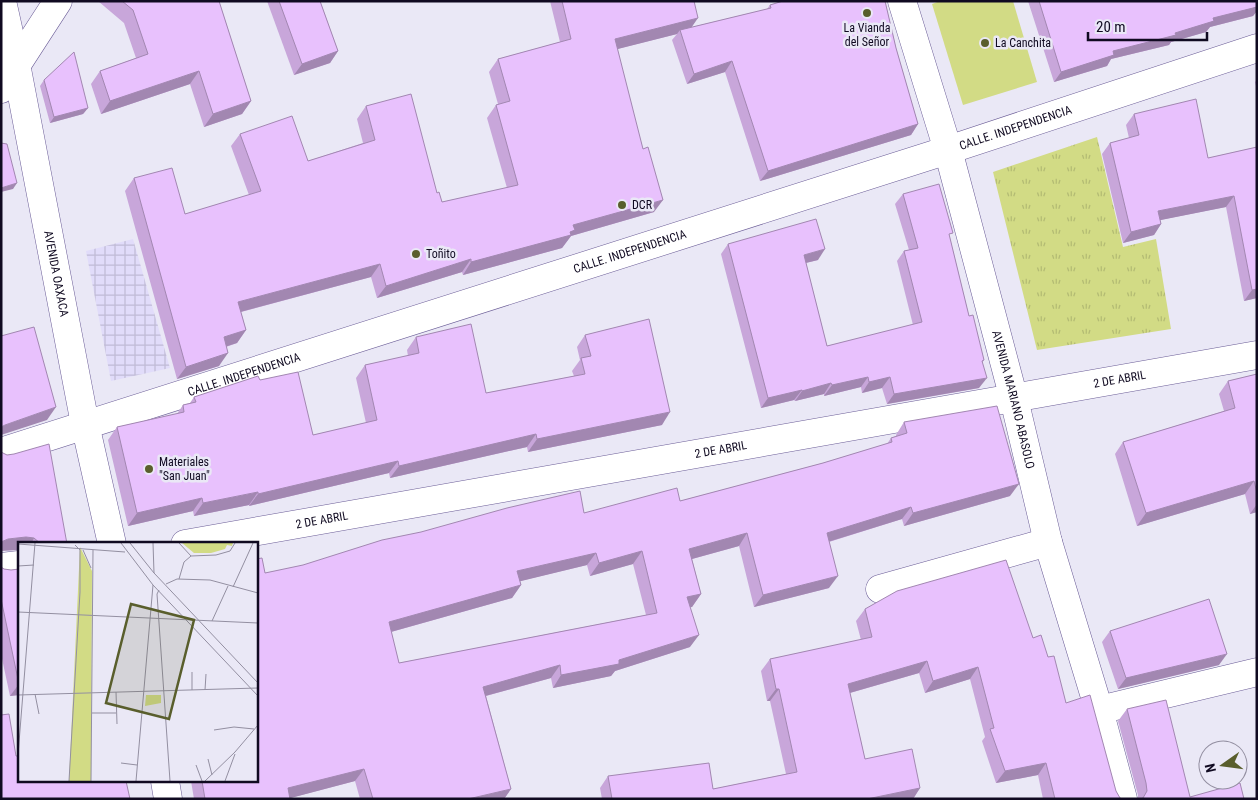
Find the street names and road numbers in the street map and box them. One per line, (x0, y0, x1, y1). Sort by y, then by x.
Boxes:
street label: CALLE. INDEPENDENCIA (957, 103, 1073, 153)
street label: CALLE. INDEPENDENCIA (572, 227, 688, 276)
street label: AVENIDA OAXACA (41, 229, 71, 318)
street label: AVENIDA MARIANO ABASOLO (989, 329, 1037, 470)
street label: CALLE. INDEPENDENCIA (186, 350, 302, 399)
street label: 2 DE ABRIL (1092, 368, 1147, 391)
street label: 2 DE ABRIL (693, 438, 748, 461)
street label: 2 DE ABRIL (295, 508, 349, 531)

